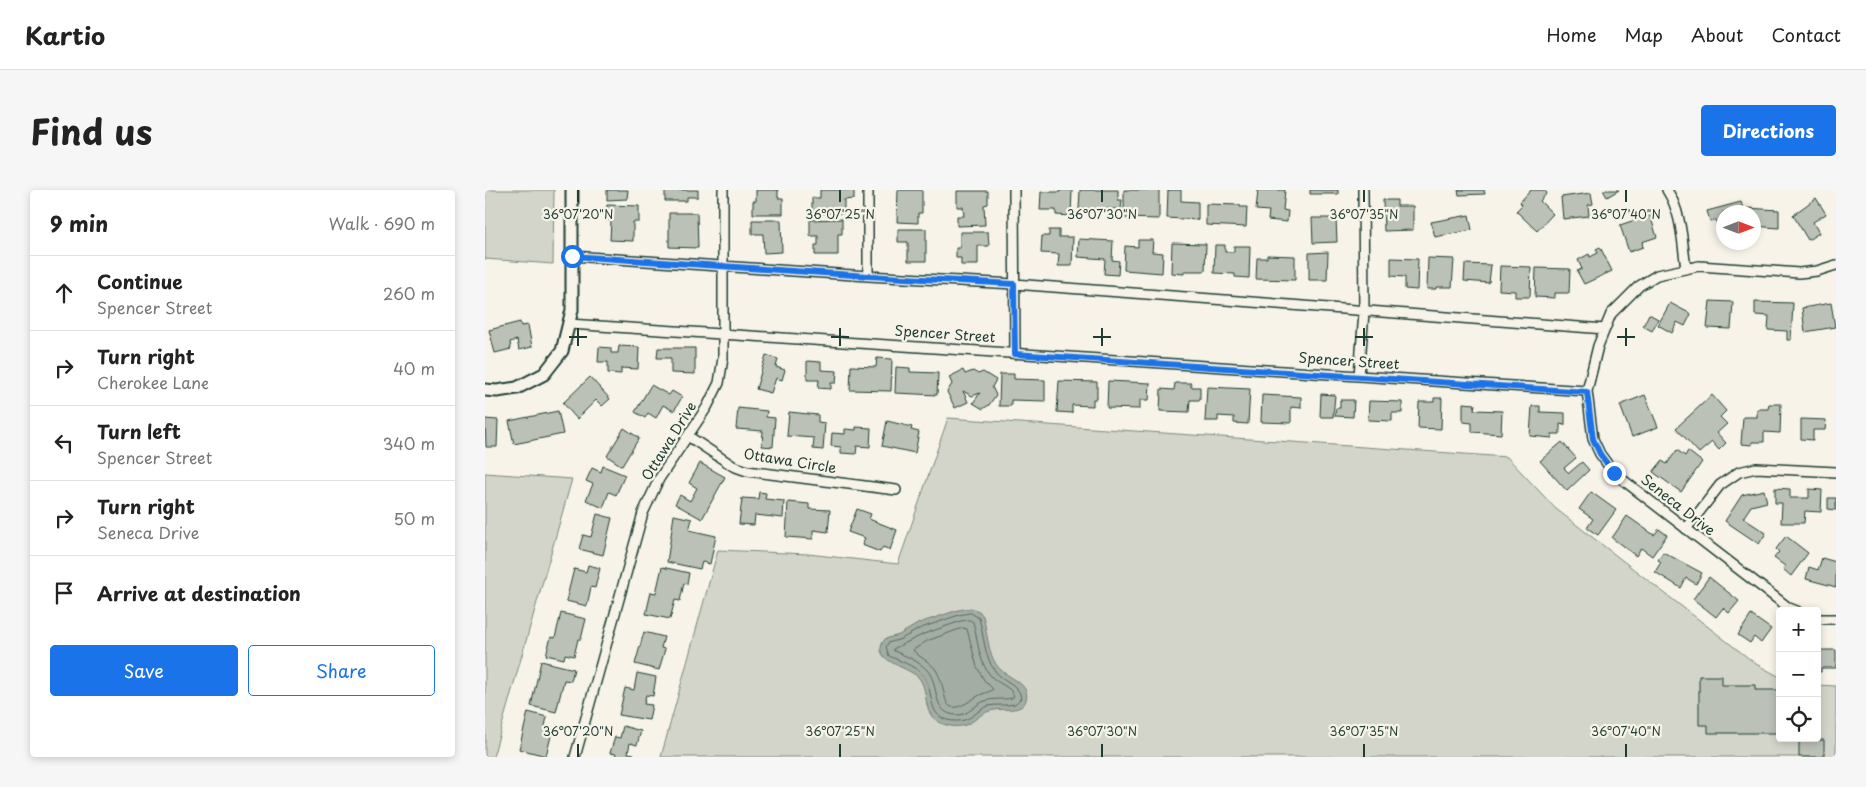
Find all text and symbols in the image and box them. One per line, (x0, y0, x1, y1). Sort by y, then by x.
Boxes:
text: Kartio (25, 17, 105, 53)
text: Home (1546, 21, 1596, 48)
text: Map (1624, 21, 1663, 48)
text: About (1691, 21, 1743, 48)
text: Contact (1771, 21, 1841, 48)
text: Find us (30, 104, 152, 157)
button: Directions (1701, 105, 1836, 156)
text: 36°07'20"N (543, 205, 613, 223)
text: 36°07'25"N (805, 205, 875, 223)
text: 36°07'30"N (1067, 205, 1137, 223)
text: 36°07'35"N (1330, 205, 1398, 223)
text: 36°07'40"N (1591, 205, 1661, 223)
north arrow (1716, 205, 1761, 250)
text: 9 min (50, 207, 108, 239)
text: Walk · 690 m (329, 211, 435, 235)
route start (561, 245, 584, 268)
text: Continue (97, 267, 183, 295)
icon: ahead (50, 279, 78, 307)
text: 260 m (383, 281, 435, 305)
text: Spencer Street (97, 295, 212, 319)
street label: Spencer Street (894, 320, 996, 348)
text: Turn right (97, 342, 195, 370)
street label: Spencer Street (1298, 347, 1400, 375)
icon: right (50, 354, 78, 382)
text: 40 m (393, 356, 435, 380)
text: Cherokee Lane (97, 370, 209, 394)
street label: Ottawa Drive (636, 397, 701, 484)
text: Turn left (97, 417, 181, 445)
icon: left (50, 429, 78, 457)
text: 340 m (383, 431, 435, 455)
street label: Ottawa Circle (742, 443, 838, 478)
text: Spencer Street (97, 445, 212, 469)
route end (1603, 462, 1626, 485)
street label: Seneca Drive (1637, 469, 1720, 541)
text: Turn right (97, 492, 195, 520)
icon: right (50, 504, 78, 532)
text: 50 m (394, 506, 435, 530)
text: Seneca Drive (97, 520, 199, 544)
icon: arrive (50, 579, 78, 607)
text: Arrive at destination (97, 579, 301, 607)
map controls (1776, 607, 1821, 742)
button: + (1776, 607, 1821, 652)
button: Save (50, 645, 238, 696)
button: Share (248, 645, 435, 696)
button: − (1776, 652, 1821, 697)
button: locate (1776, 697, 1821, 742)
text: 36°07'20"N (543, 722, 613, 740)
text: 36°07'25"N (805, 722, 875, 740)
text: 36°07'30"N (1067, 722, 1137, 740)
text: 36°07'35"N (1330, 722, 1398, 740)
text: 36°07'40"N (1591, 722, 1661, 740)

